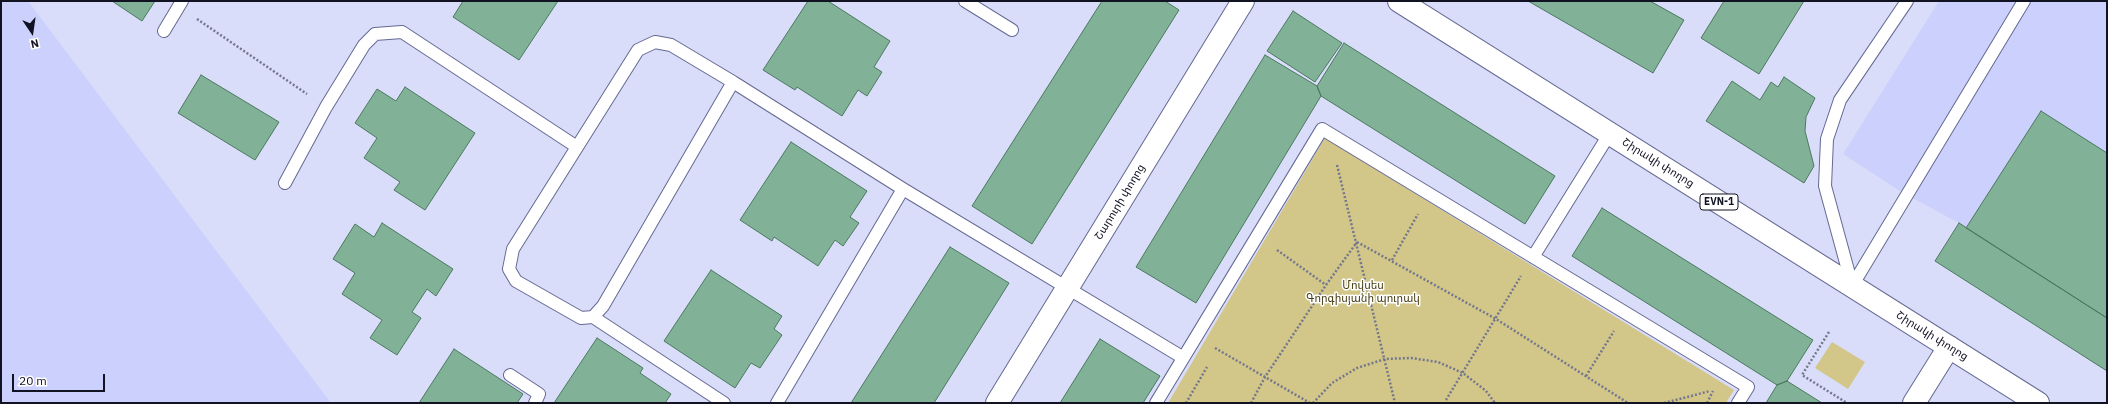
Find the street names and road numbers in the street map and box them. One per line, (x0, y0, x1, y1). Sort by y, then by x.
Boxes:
street label: Շիրակի փողոց (1620, 136, 1696, 190)
street label: Շարուրի փողոց (1092, 162, 1148, 242)
road number: EVN-1 (1700, 194, 1738, 210)
street label: Շիրակի փողոց (1894, 309, 1970, 363)

